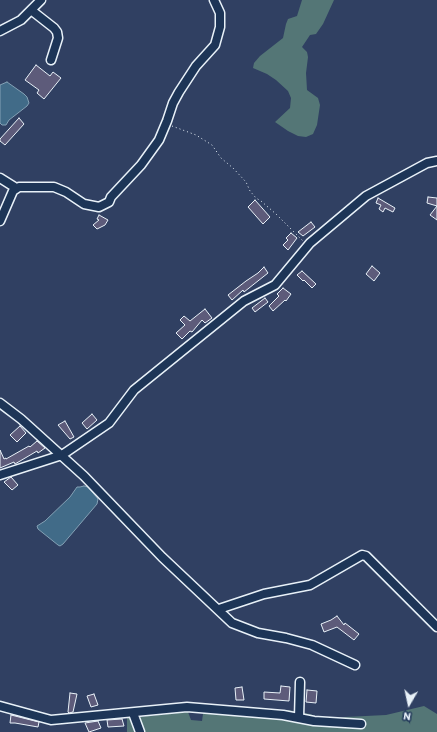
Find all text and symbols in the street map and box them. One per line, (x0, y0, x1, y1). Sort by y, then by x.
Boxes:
north arrow (389, 684, 429, 724)
text: N (402, 709, 412, 723)

